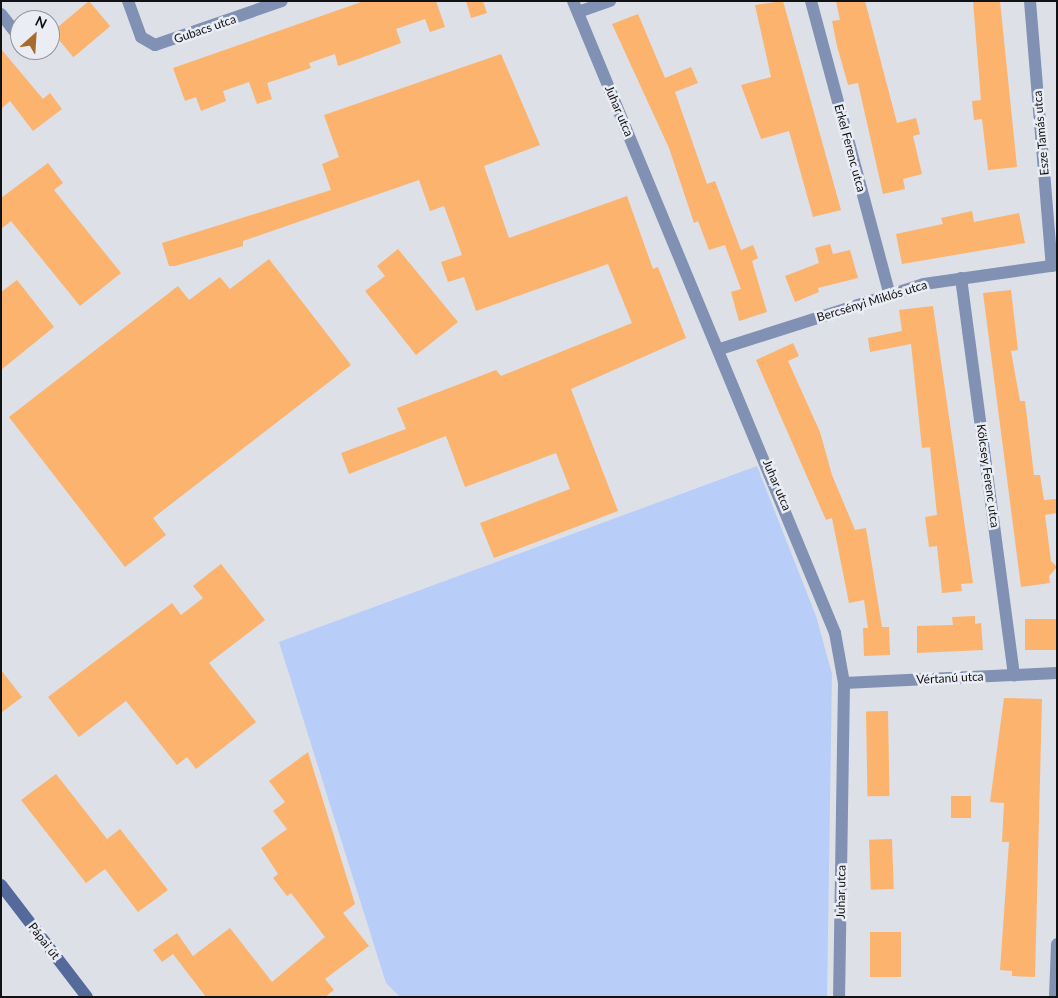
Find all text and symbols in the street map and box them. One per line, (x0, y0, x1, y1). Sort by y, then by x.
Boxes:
north arrow (10, 10, 60, 60)
text: N (33, 12, 50, 32)
street label: Gubacs utca (172, 12, 238, 46)
street label: Juhar utca (602, 83, 636, 139)
street label: Esze Tamás utca (1030, 90, 1052, 176)
street label: Erkel Ferenc utca (831, 103, 869, 193)
street label: Bercsényi Miklós utca (815, 277, 929, 325)
street label: Kölcsey Ferenc utca (974, 423, 1002, 529)
street label: Juhar utca (760, 457, 794, 513)
street label: Vértanú utca (916, 669, 984, 687)
street label: Juhar utca (833, 865, 849, 919)
street label: Pápai út (25, 920, 63, 962)

